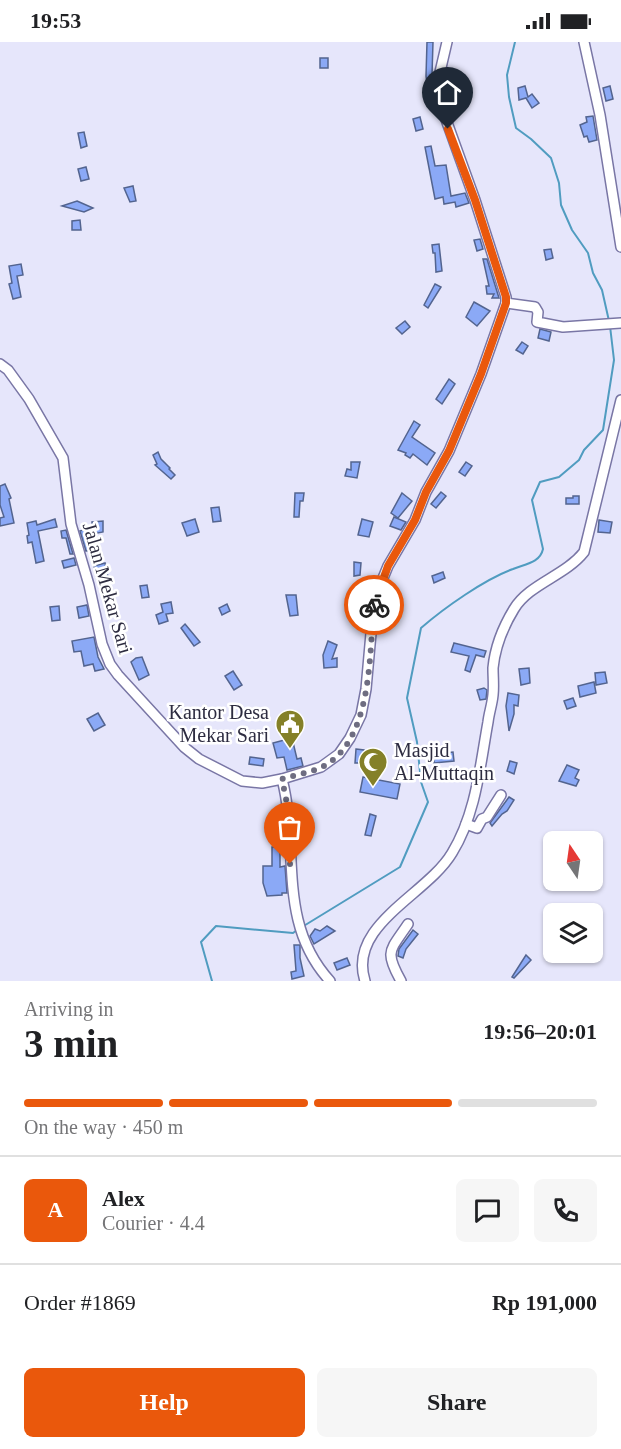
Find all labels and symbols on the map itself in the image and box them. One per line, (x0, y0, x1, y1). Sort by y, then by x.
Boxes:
pin (422, 67, 473, 129)
street label: Jalan Mekar Sari (79, 520, 137, 657)
courier (344, 575, 404, 635)
place label: Kantor Desa Mekar Sari (168, 701, 269, 746)
public building icon: Kantor Desa Mekar Sari (274, 708, 306, 750)
place label: Masjid Al-Muttaqin (394, 739, 494, 785)
mosque icon: Masjid Al-Muttaqin (357, 746, 389, 788)
pin (264, 802, 315, 864)
north arrow (543, 831, 603, 891)

